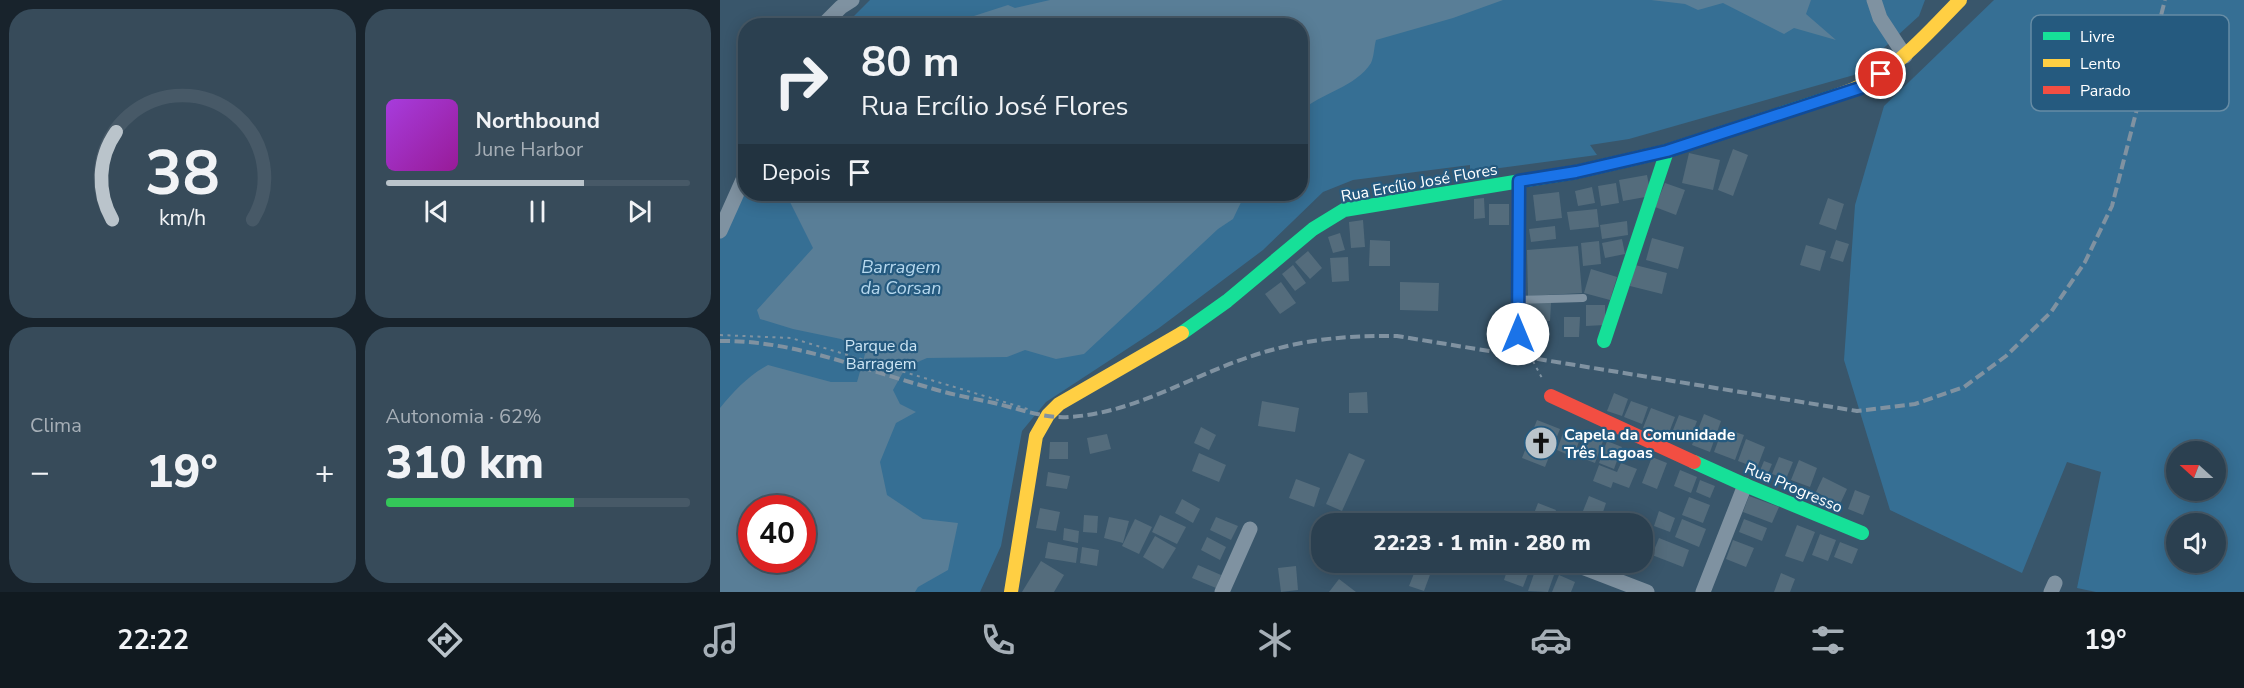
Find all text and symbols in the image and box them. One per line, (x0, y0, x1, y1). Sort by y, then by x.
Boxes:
legend (2031, 15, 2229, 111)
text: Livre (2080, 26, 2115, 48)
text: 80 m (861, 34, 960, 91)
icon: right (762, 42, 840, 120)
pin (1855, 48, 1906, 99)
text: Lento (2080, 53, 2121, 75)
icon: arrive (1864, 57, 1897, 90)
text: Parado (2080, 80, 2131, 102)
text: Rua Ercílio José Flores (861, 88, 1129, 125)
text: Northbound (476, 106, 600, 136)
text: 38 (145, 132, 220, 217)
text: June Harbor (476, 136, 583, 163)
icon: arrive (843, 156, 876, 189)
text: Depois (762, 158, 831, 188)
street label: Rua Ercílio José Flores (1339, 158, 1499, 208)
icon: previous (420, 195, 453, 228)
icon: pause (521, 195, 554, 228)
icon: next (623, 195, 656, 228)
text: km/h (159, 204, 206, 234)
water label: Barragem da Corsan (861, 255, 941, 300)
position arrow (1486, 302, 1550, 366)
park label: Parque da Barragem (845, 335, 917, 375)
text: Autonomia · 62% (386, 403, 542, 430)
text: Clima (30, 412, 82, 439)
place label: Capela da Comunidade Três Lagoas (1564, 424, 1736, 464)
church icon: Capela da Comunidade Três Lagoas (1523, 425, 1559, 461)
text: 310 km (386, 433, 544, 494)
north arrow (2166, 441, 2226, 501)
map controls (2166, 441, 2226, 573)
text: 19° (147, 442, 218, 503)
text: − (30, 450, 50, 495)
text: + (315, 450, 335, 495)
street label: Rua Progresso (1741, 457, 1846, 519)
speed limit sign: 40 (738, 495, 816, 573)
button: sound (2166, 513, 2226, 573)
text: 22:23 · 1 min · 280 m (1373, 528, 1591, 558)
icon: directions (424, 619, 466, 661)
icon: music (700, 619, 742, 661)
icon: phone (977, 619, 1019, 661)
icon: climate (1254, 619, 1296, 661)
icon: car (1530, 619, 1572, 661)
icon: filters (1807, 619, 1849, 661)
text: 22:22 (117, 622, 189, 659)
text: 19° (2084, 622, 2127, 659)

